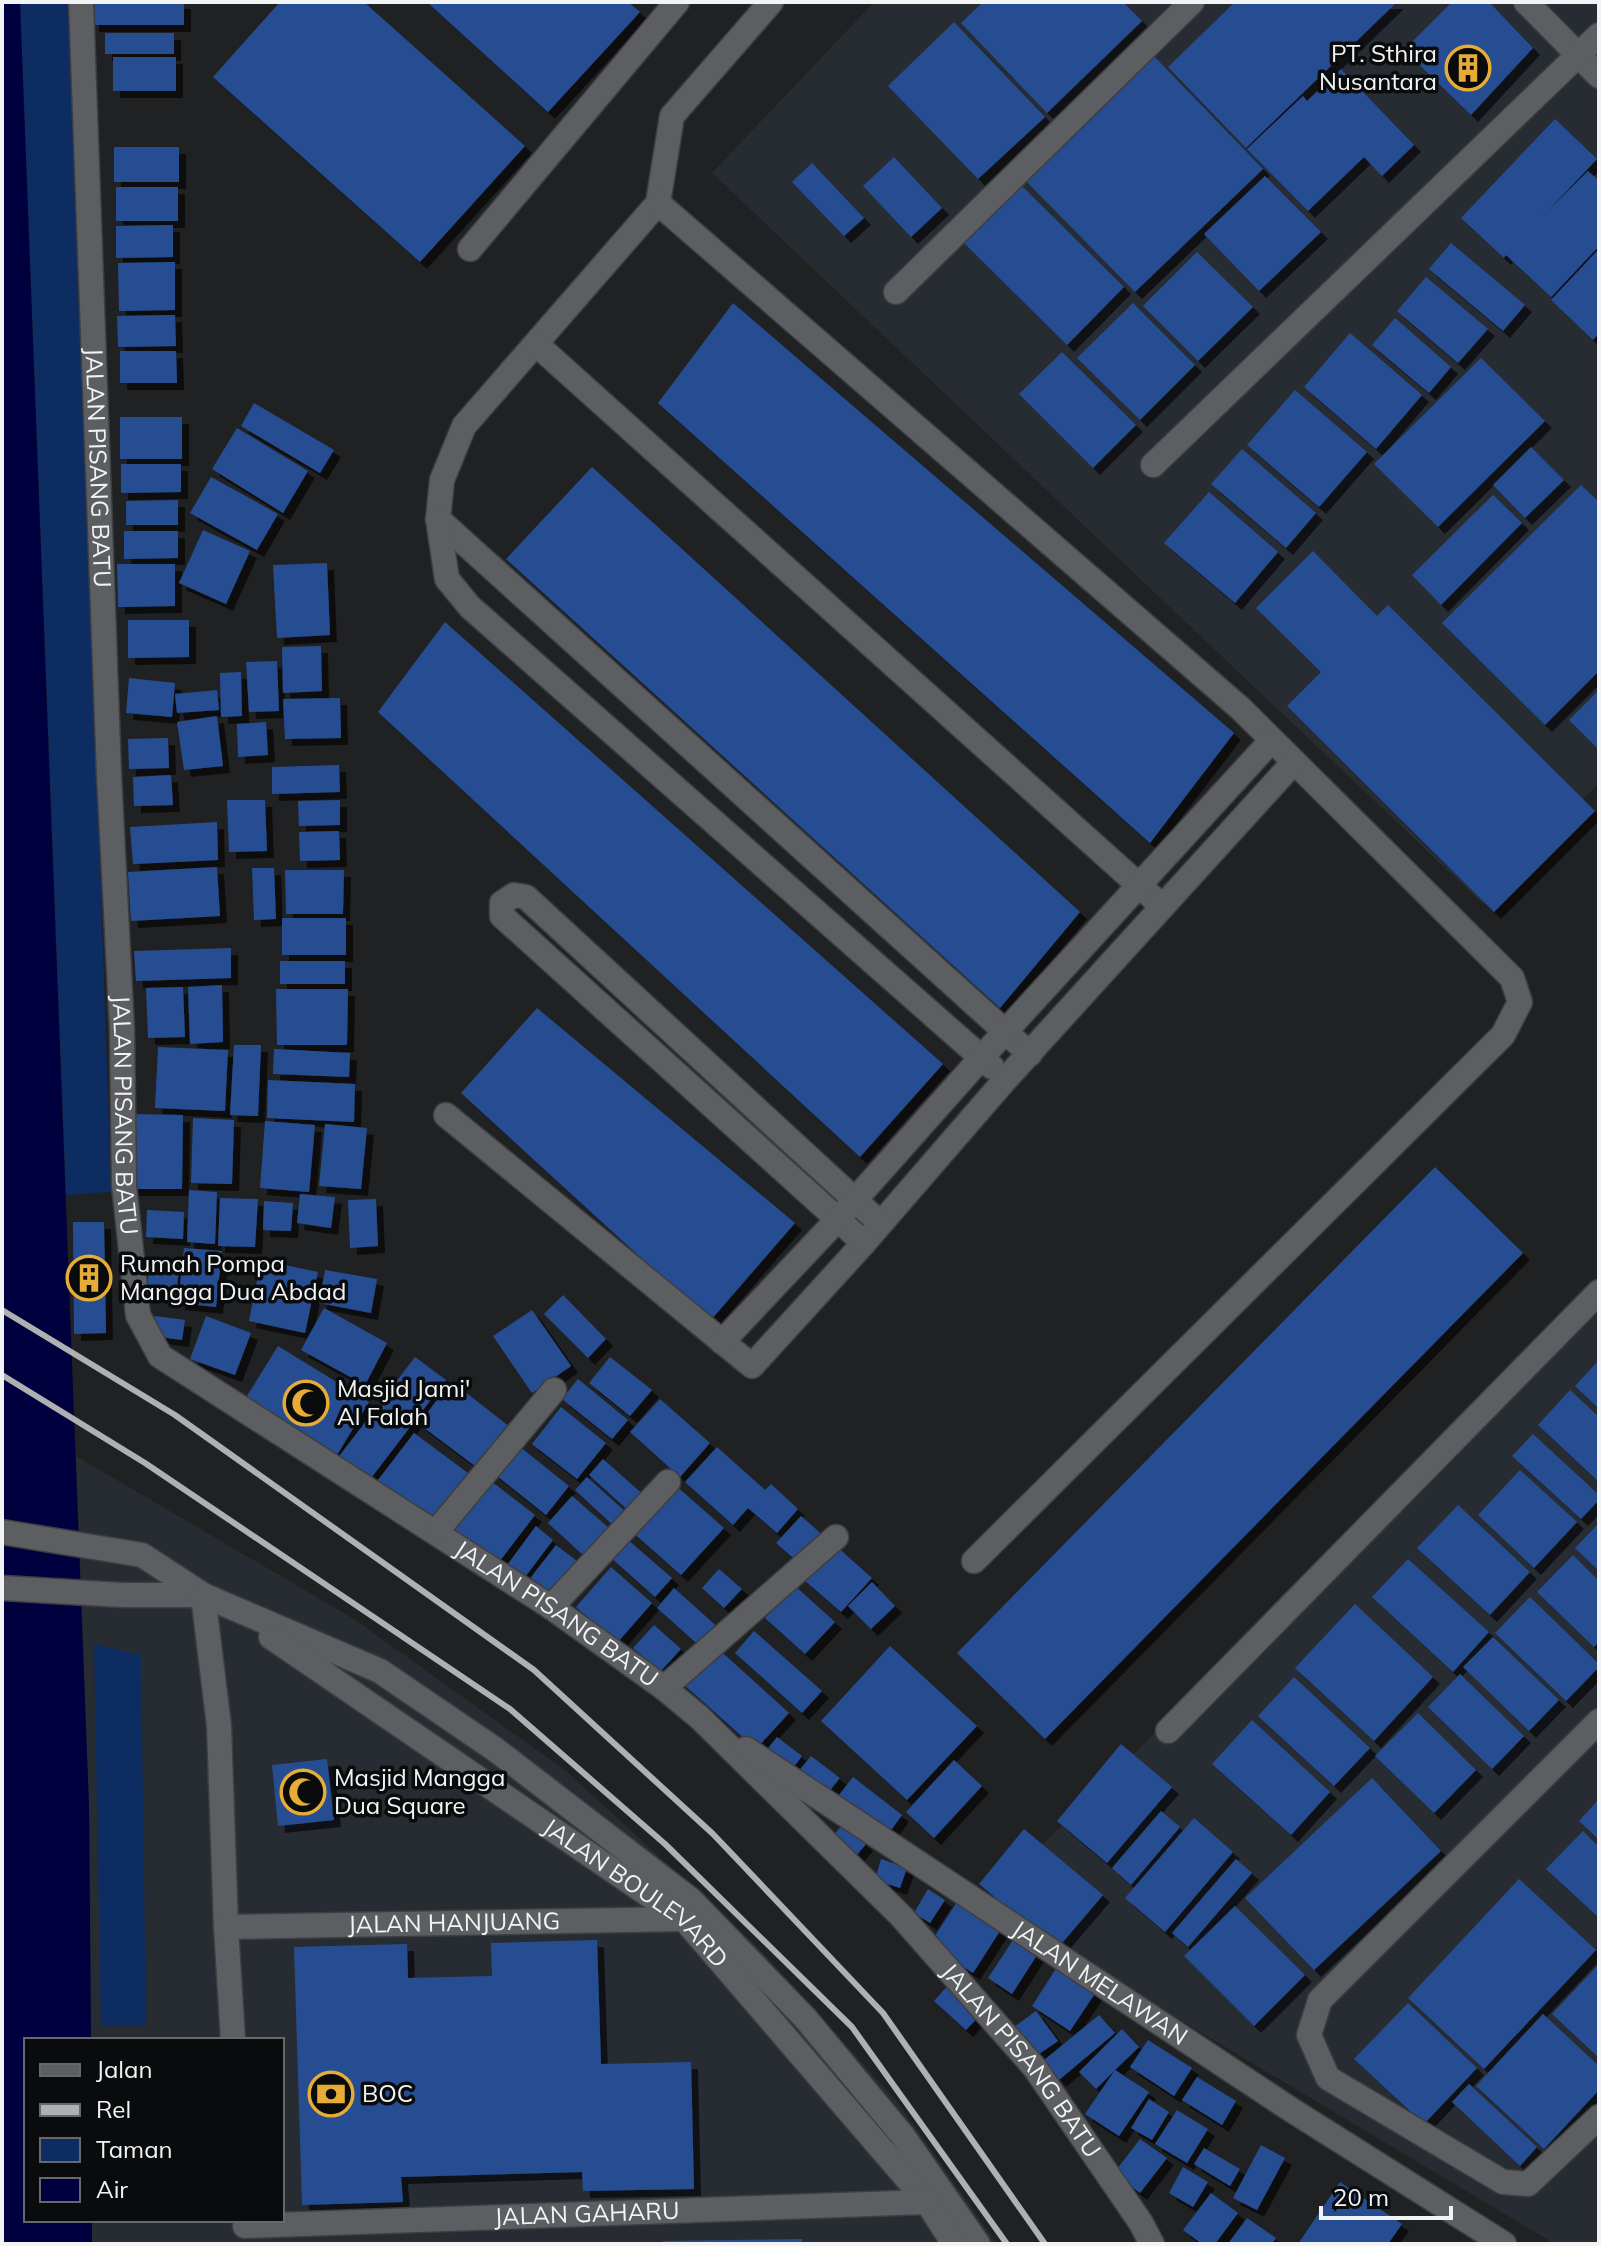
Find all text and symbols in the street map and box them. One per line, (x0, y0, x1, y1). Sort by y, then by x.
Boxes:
place label: PT. Sthira Nusantara (1319, 38, 1437, 96)
building icon: PT. Sthira Nusantara (1444, 44, 1492, 92)
street label: JALAN PISANG BATU (80, 347, 118, 588)
street label: JALAN PISANG BATU (106, 994, 145, 1236)
place label: Rumah Pompa Mangga Dua Abdad (120, 1248, 346, 1306)
building icon: Rumah Pompa Mangga Dua Abdad (65, 1254, 113, 1302)
place label: Masjid Jami' Al Falah (337, 1373, 470, 1431)
mosque icon: Masjid Jami' Al Falah (282, 1379, 330, 1427)
street label: JALAN PISANG BATU (449, 1533, 665, 1693)
place label: Masjid Mangga Dua Square (334, 1762, 505, 1820)
mosque icon: Masjid Mangga Dua Square (279, 1768, 327, 1816)
street label: JALAN BOULEVARD (538, 1811, 735, 1973)
street label: JALAN HANJUANG (348, 1905, 560, 1939)
street label: JALAN MELAWAN (1007, 1913, 1194, 2051)
street label: JALAN PISANG BATU (936, 1956, 1108, 2163)
legend (24, 2038, 284, 2222)
text: Jalan (96, 2054, 152, 2084)
bank icon: BOC (307, 2070, 355, 2118)
place label: BOC (362, 2078, 413, 2108)
text: Rel (96, 2094, 131, 2124)
text: Taman (96, 2134, 173, 2164)
scale bar (1321, 2170, 1451, 2220)
text: Air (96, 2174, 128, 2204)
text: 20 m (1333, 2182, 1389, 2212)
street label: JALAN GAHARU (494, 2195, 680, 2231)

